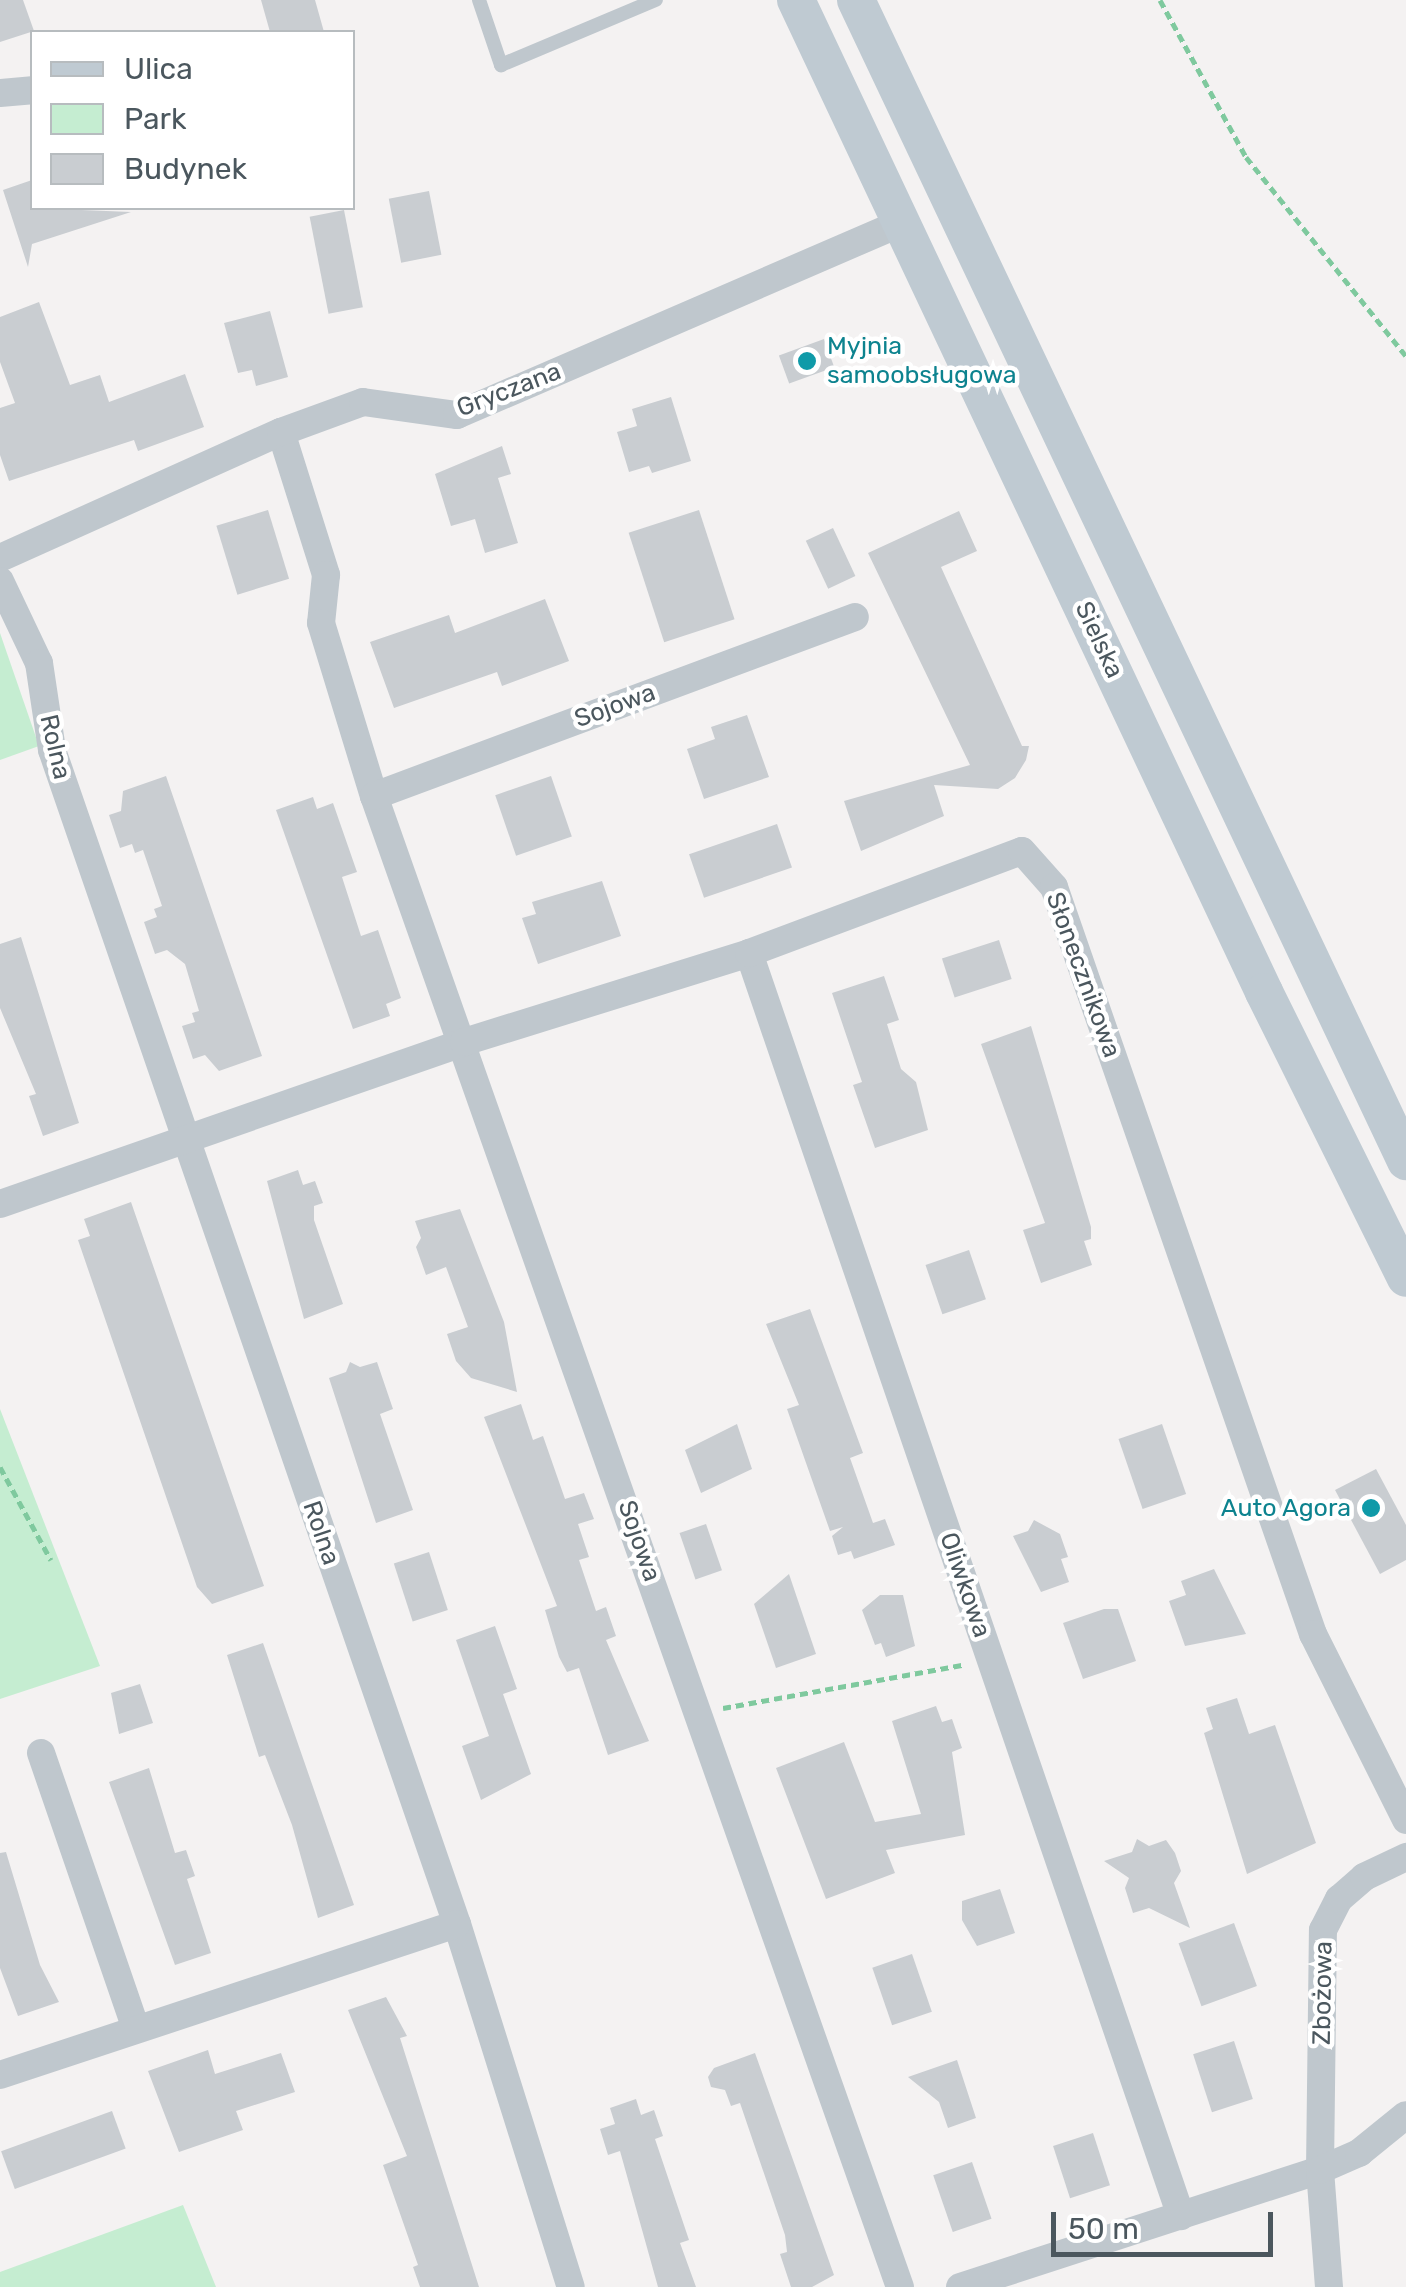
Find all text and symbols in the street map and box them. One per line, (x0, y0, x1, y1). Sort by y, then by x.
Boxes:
legend (30, 30, 355, 210)
text: Ulica (124, 51, 193, 87)
text: Park (124, 101, 186, 137)
text: Budynek (124, 151, 247, 187)
place label: Myjnia samoobsługowa (827, 332, 1016, 391)
marker: Myjnia samoobsługowa (796, 350, 818, 372)
street label: Gryczana (453, 356, 565, 424)
street label: Sielska (1068, 597, 1130, 683)
street label: Sojowa (571, 678, 659, 734)
street label: Rolna (33, 712, 77, 782)
street label: Słonecznikowa (1039, 888, 1127, 1062)
place label: Auto Agora (1220, 1493, 1351, 1523)
street label: Rolna (296, 1497, 346, 1569)
street label: Sojowa (611, 1497, 667, 1585)
marker: Auto Agora (1360, 1497, 1382, 1519)
street label: Oliwkowa (933, 1529, 997, 1641)
street label: Zbożowa (1307, 1941, 1339, 2045)
scale bar (1056, 2192, 1278, 2254)
text: 50 m (1068, 2211, 1139, 2247)

